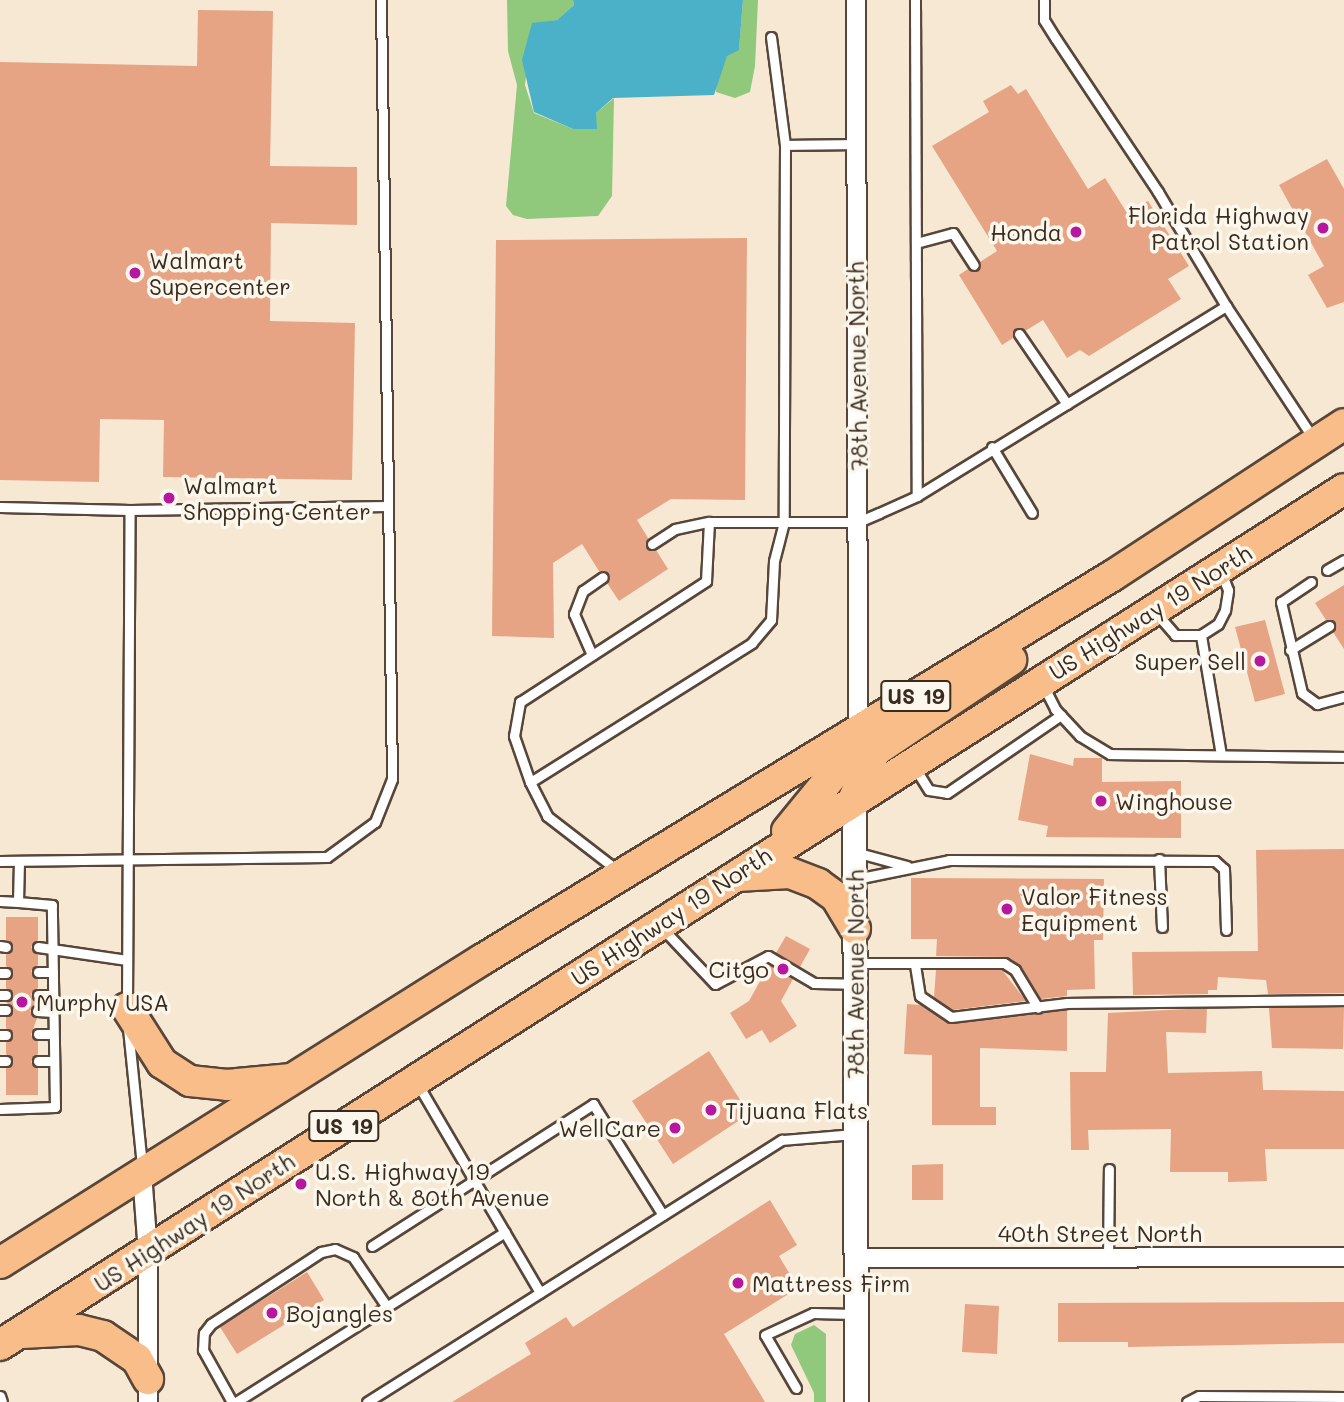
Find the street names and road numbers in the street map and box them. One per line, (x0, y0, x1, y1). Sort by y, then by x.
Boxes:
street label: 78th Avenue North (841, 261, 873, 471)
street label: US Highway 19 North (1044, 538, 1256, 686)
road number: US 19 (879, 678, 953, 714)
street label: US Highway 19 North (566, 841, 776, 991)
street label: 78th Avenue North (841, 869, 869, 1079)
road number: US 19 (307, 1108, 381, 1144)
street label: US Highway 19 North (89, 1147, 299, 1297)
street label: 40th Street North (998, 1219, 1202, 1247)

